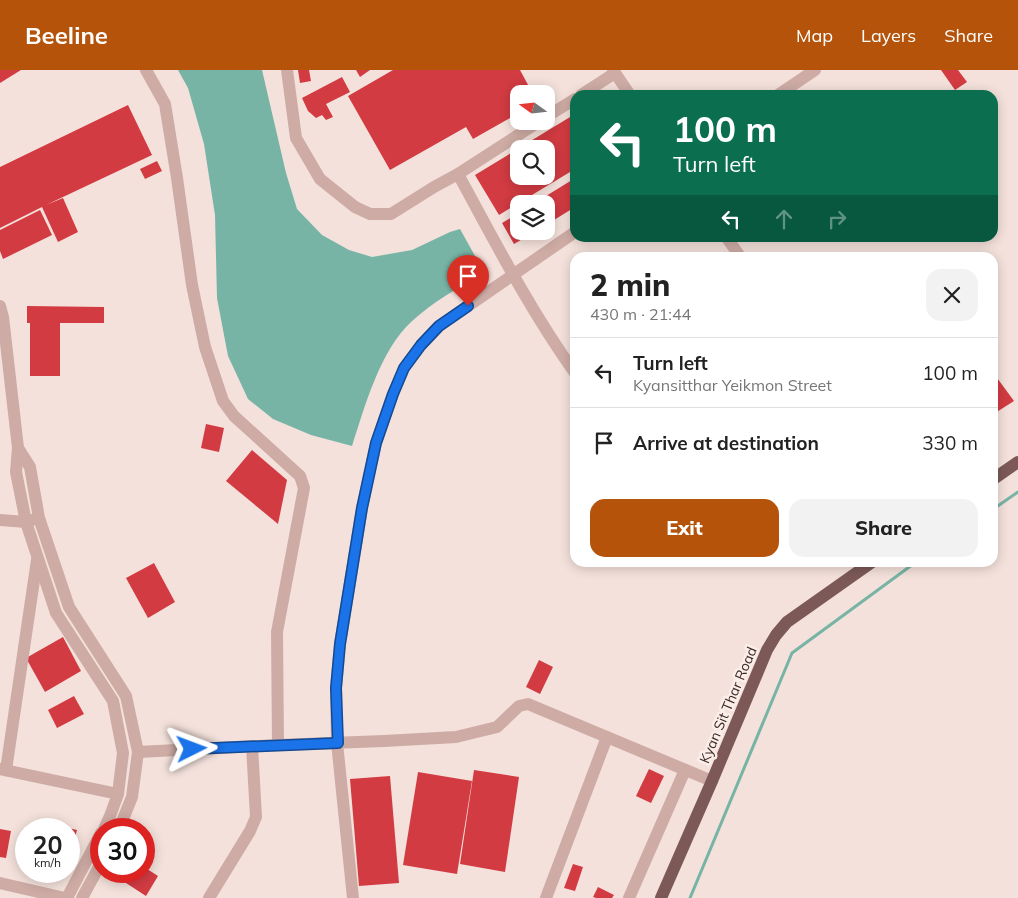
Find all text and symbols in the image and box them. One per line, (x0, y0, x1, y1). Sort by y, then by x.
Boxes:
text: Beeline (25, 20, 108, 50)
text: Map (796, 24, 833, 47)
text: Layers (861, 24, 916, 47)
text: Share (944, 24, 993, 47)
north arrow (510, 85, 555, 130)
map controls (510, 85, 555, 240)
text: 100 m (673, 107, 777, 151)
icon: left (590, 110, 655, 175)
button: search (510, 140, 555, 185)
text: Turn left (673, 150, 756, 178)
button: layers (510, 195, 555, 240)
icon: left (717, 205, 745, 233)
icon: ahead (770, 205, 798, 233)
icon: right (823, 205, 851, 233)
pin (447, 255, 489, 306)
icon: arrive (454, 262, 482, 290)
text: 2 min (590, 266, 670, 304)
button: close (926, 269, 978, 321)
text: 430 m · 21:44 (590, 304, 691, 324)
text: Turn left (633, 351, 708, 375)
icon: left (590, 359, 618, 387)
text: 100 m (922, 361, 978, 385)
text: Kyansitthar Yeikmon Street (633, 375, 832, 395)
icon: arrive (590, 429, 618, 457)
text: Arrive at destination (633, 431, 819, 455)
text: 330 m (922, 431, 978, 455)
button: Exit (590, 499, 779, 557)
button: Share (789, 499, 978, 557)
street label: Kyan Sit Thar Road (695, 644, 761, 766)
position arrow (165, 722, 217, 774)
speed limit sign: 30 (90, 818, 155, 883)
text: 20 (32, 829, 63, 860)
text: km/h (34, 855, 61, 870)

